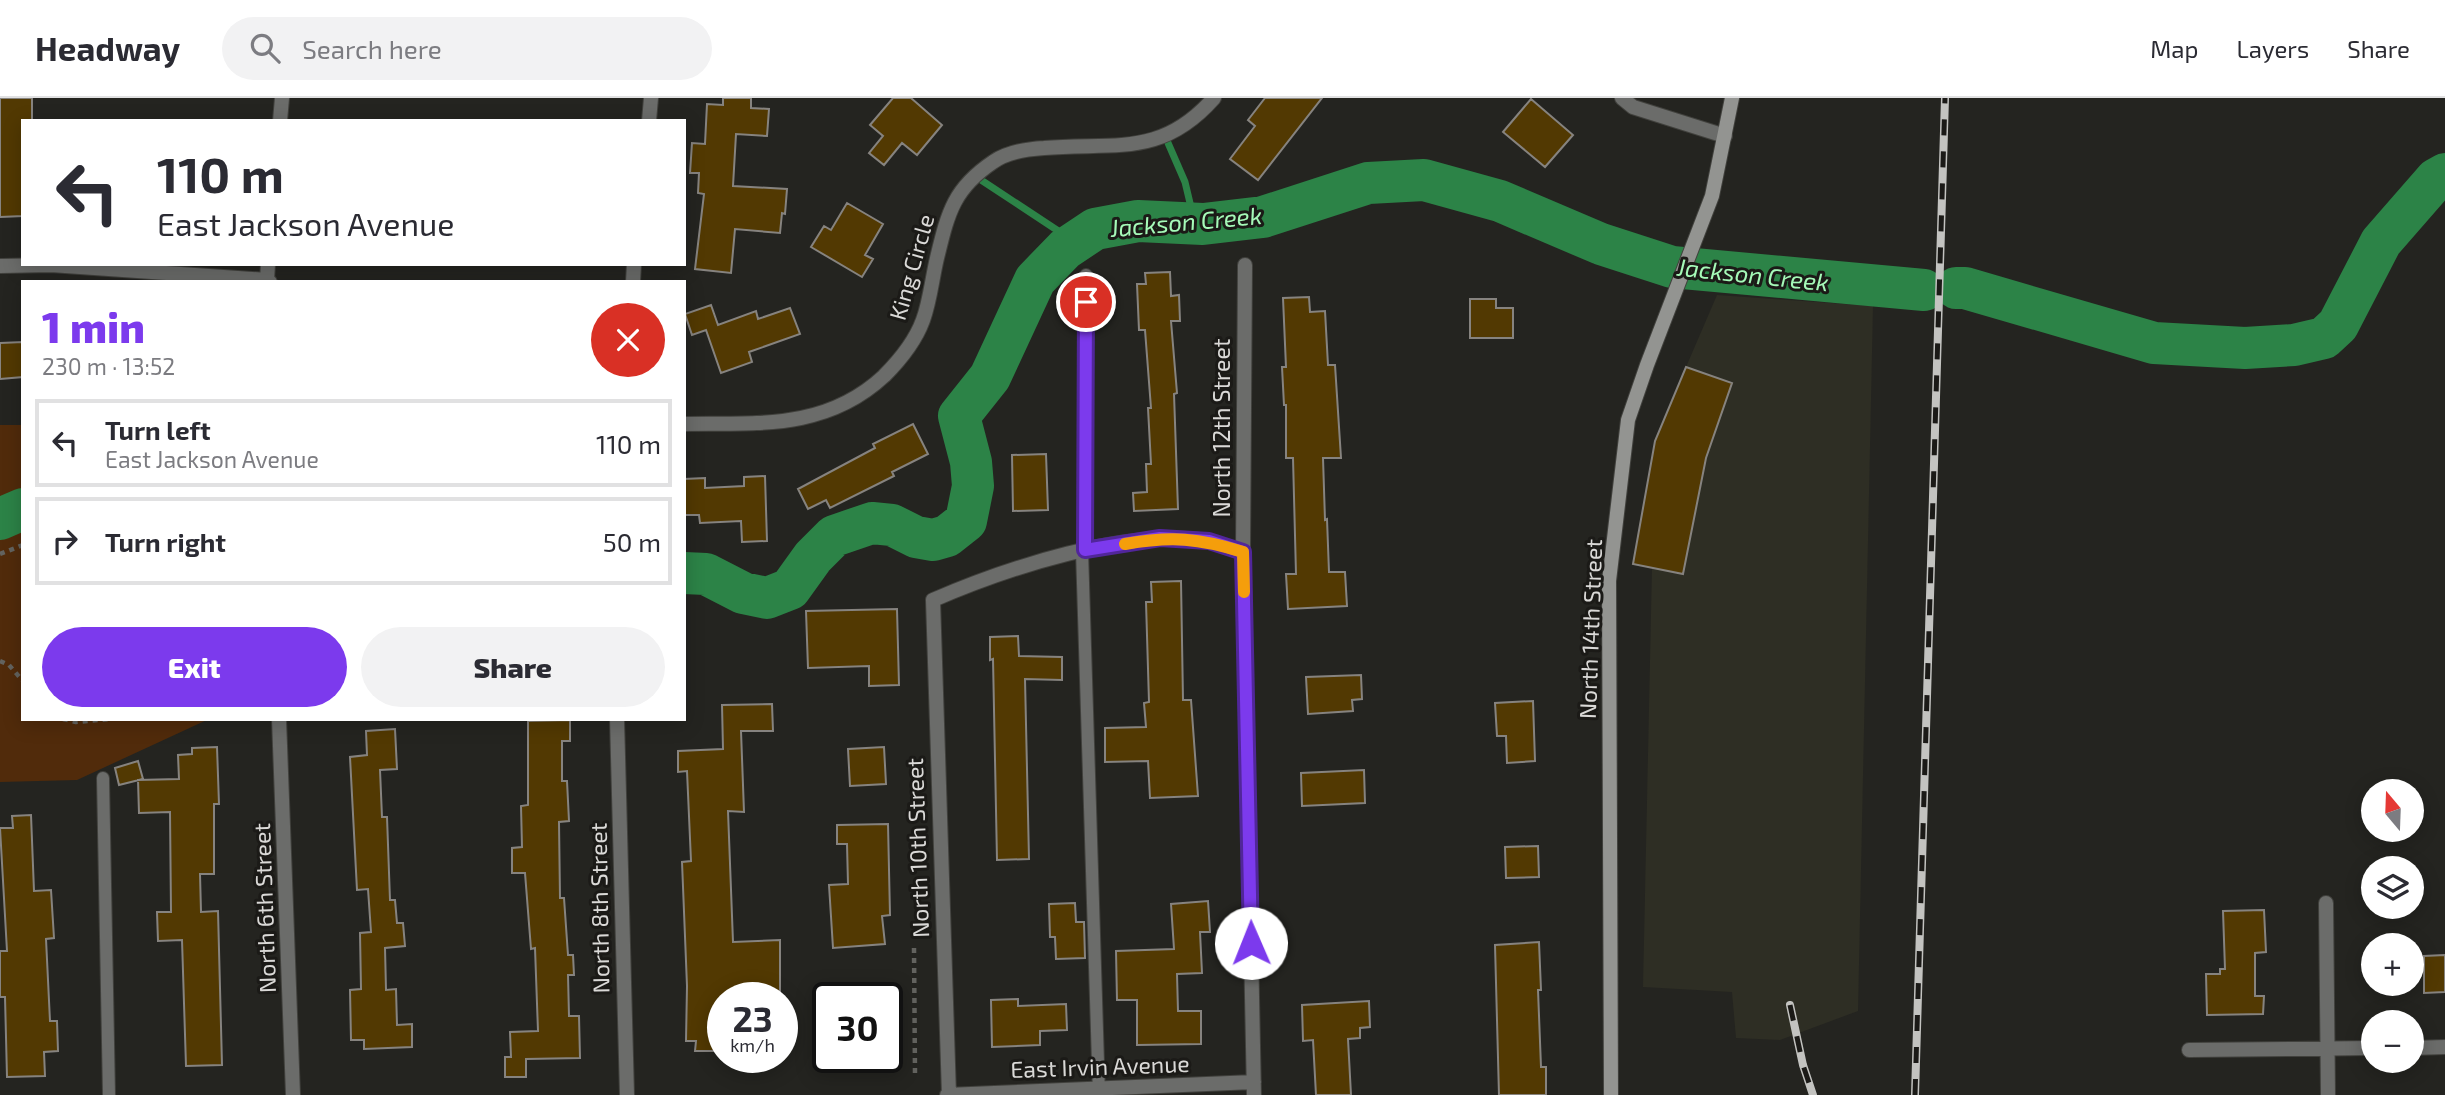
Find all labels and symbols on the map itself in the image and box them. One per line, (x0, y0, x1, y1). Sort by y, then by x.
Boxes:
water label: Jackson Creek (1108, 200, 1263, 242)
street label: King Circle (883, 211, 939, 323)
water label: Jackson Creek (1675, 252, 1830, 296)
pin (1056, 272, 1116, 332)
street label: North 12th Street (1207, 338, 1235, 518)
street label: North 14th Street (1573, 538, 1607, 720)
street label: North 10th Street (900, 757, 934, 938)
north arrow (2361, 779, 2424, 842)
street label: North 6th Street (247, 822, 281, 993)
street label: North 8th Street (584, 822, 614, 994)
position arrow (1214, 906, 1288, 980)
speed limit sign: 30 (812, 982, 903, 1073)
street label: East Irvin Avenue (1010, 1049, 1190, 1083)

